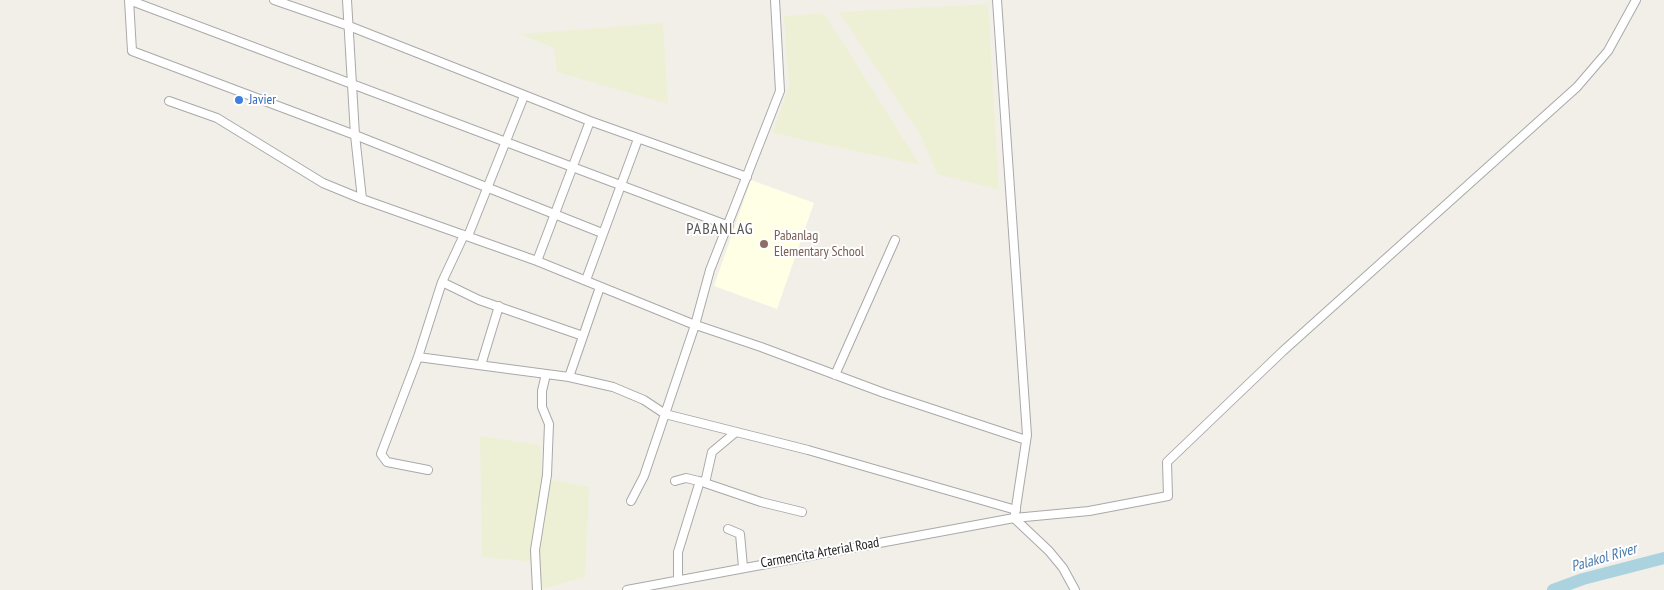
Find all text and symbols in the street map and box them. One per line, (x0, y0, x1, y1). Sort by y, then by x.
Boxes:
place label: Javier (249, 92, 276, 108)
marker: Javier (233, 94, 245, 106)
district label: PABANLAG (685, 219, 755, 239)
place label: Pabanlag Elementary School (774, 228, 864, 260)
marker: Pabanlag Elementary School (758, 238, 770, 250)
street label: Carmencita Arterial Road (759, 534, 881, 572)
water label: Palakol River (1569, 540, 1639, 576)

